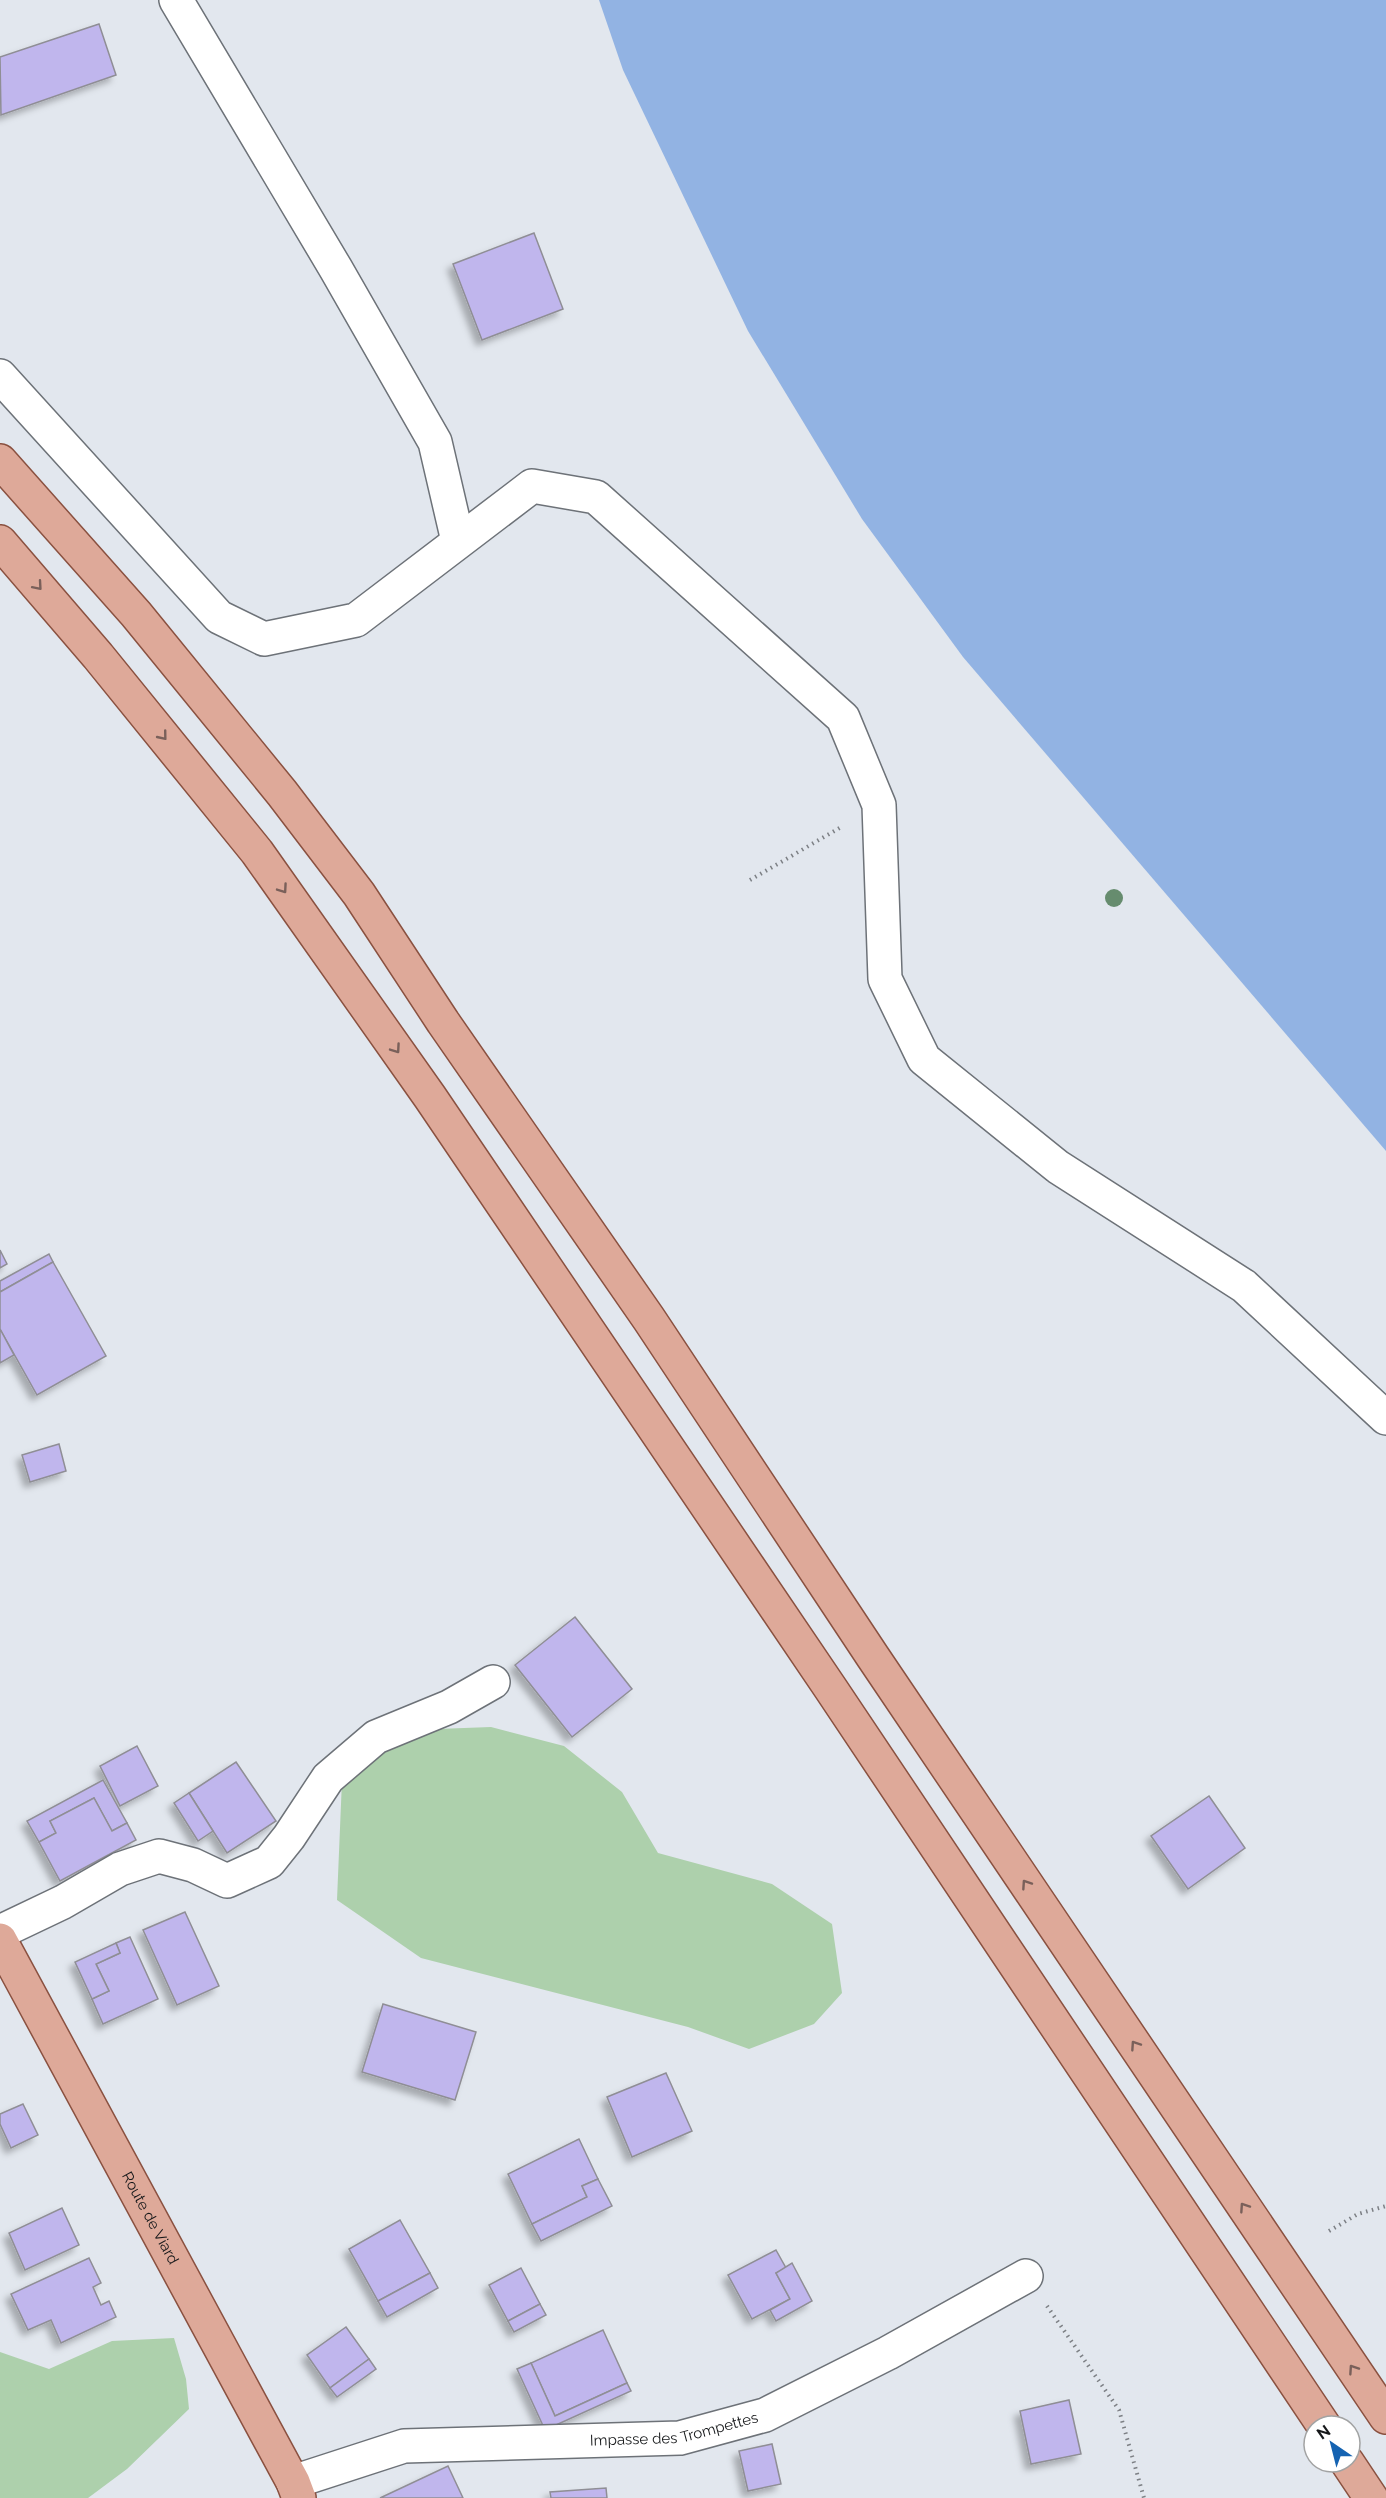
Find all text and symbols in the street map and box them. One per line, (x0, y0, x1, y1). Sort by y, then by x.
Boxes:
one-way arrow (31, 579, 42, 590)
one-way arrow (156, 729, 167, 740)
one-way arrow (276, 883, 287, 894)
one-way arrow (389, 1042, 400, 1053)
one-way arrow (1022, 1880, 1033, 1891)
one-way arrow (1131, 2041, 1142, 2052)
street label: Route de Viard (118, 2169, 183, 2267)
one-way arrow (1240, 2203, 1251, 2214)
one-way arrow (1349, 2364, 1360, 2375)
street label: Impasse des Trompettes (590, 2408, 760, 2450)
north arrow (1302, 2414, 1362, 2474)
text: N (1313, 2421, 1334, 2443)

